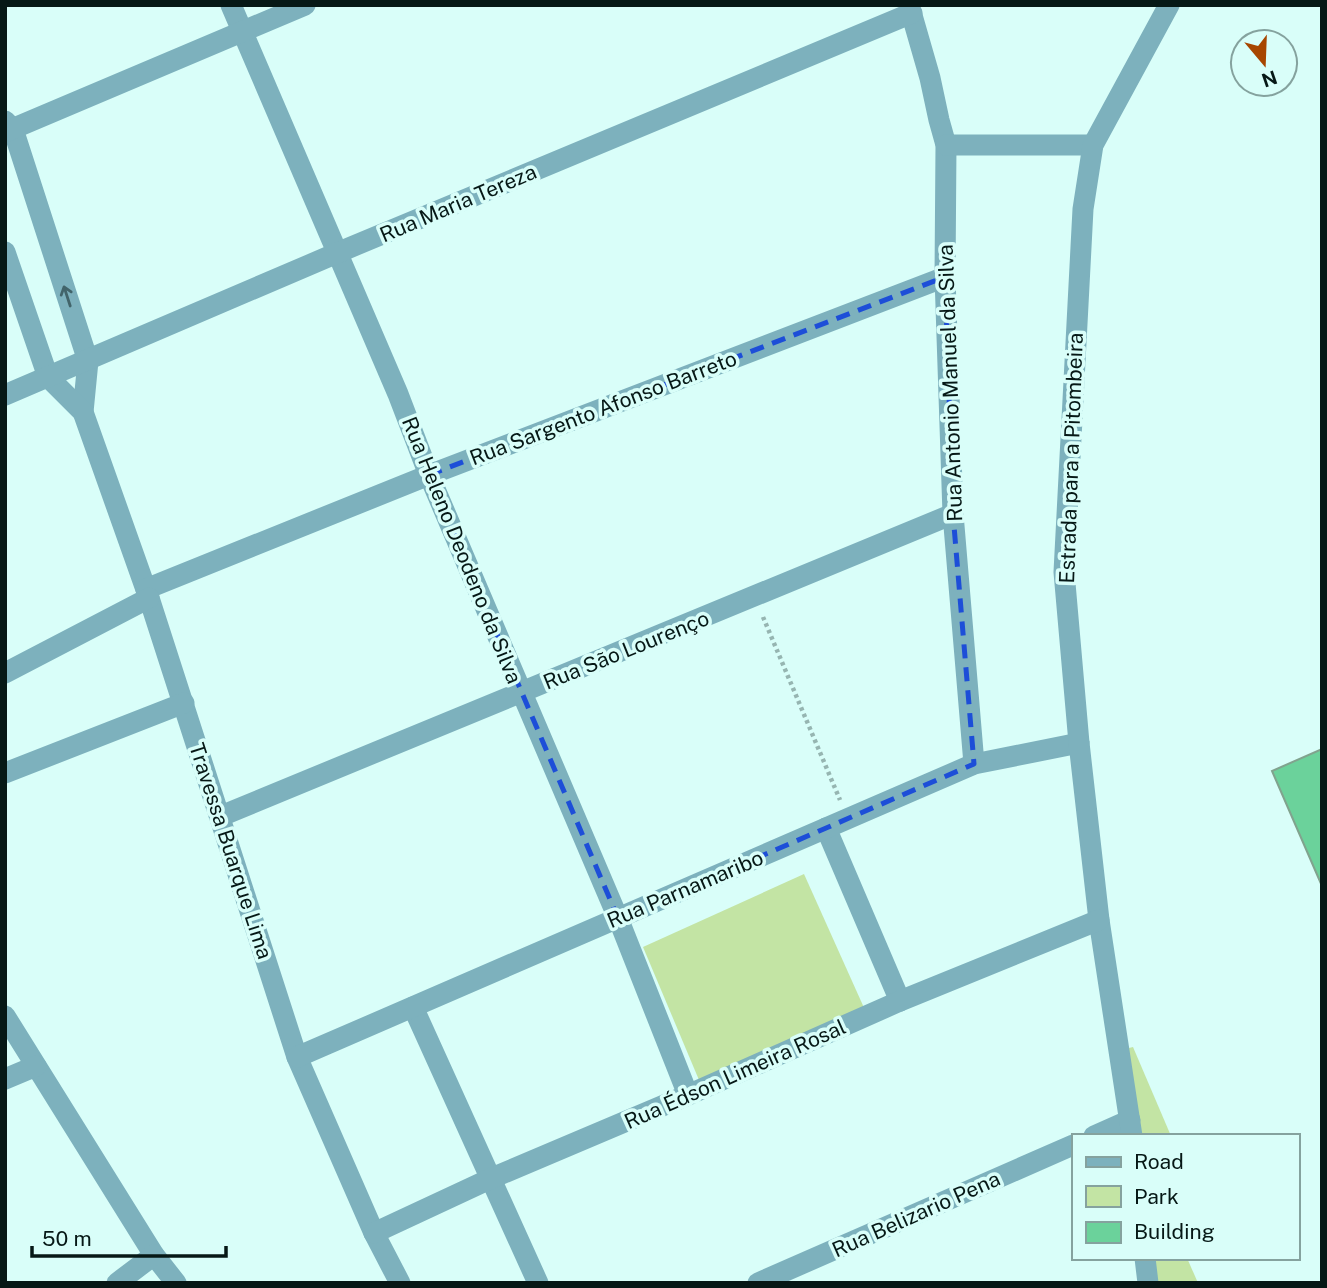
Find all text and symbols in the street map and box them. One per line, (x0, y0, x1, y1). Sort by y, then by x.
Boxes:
north arrow (1229, 28, 1299, 98)
text: N (1259, 66, 1280, 92)
street label: Rua Maria Tereza (376, 159, 540, 247)
street label: Rua Antonio Manuel da Silva (933, 244, 967, 522)
one-way arrow (60, 286, 72, 308)
street label: Estrada para a Pitombeira (1054, 332, 1088, 584)
street label: Rua Sargento Afonso Barreto (466, 345, 740, 471)
street label: Rua Heleno Deodeno da Silva (397, 413, 527, 687)
street label: Rua São Lourenço (539, 605, 713, 695)
street label: Travessa Buarque Lima (184, 740, 278, 962)
street label: Rua Parnamaribo (603, 845, 767, 933)
street label: Rua Édson Limeira Rosal (620, 1014, 850, 1134)
legend (1072, 1134, 1299, 1260)
text: Road (1134, 1149, 1184, 1174)
street label: Rua Belizario Pena (828, 1166, 1004, 1262)
text: Park (1134, 1184, 1179, 1209)
scale bar (32, 1214, 226, 1258)
text: Building (1134, 1219, 1215, 1244)
text: 50 m (42, 1226, 92, 1251)

